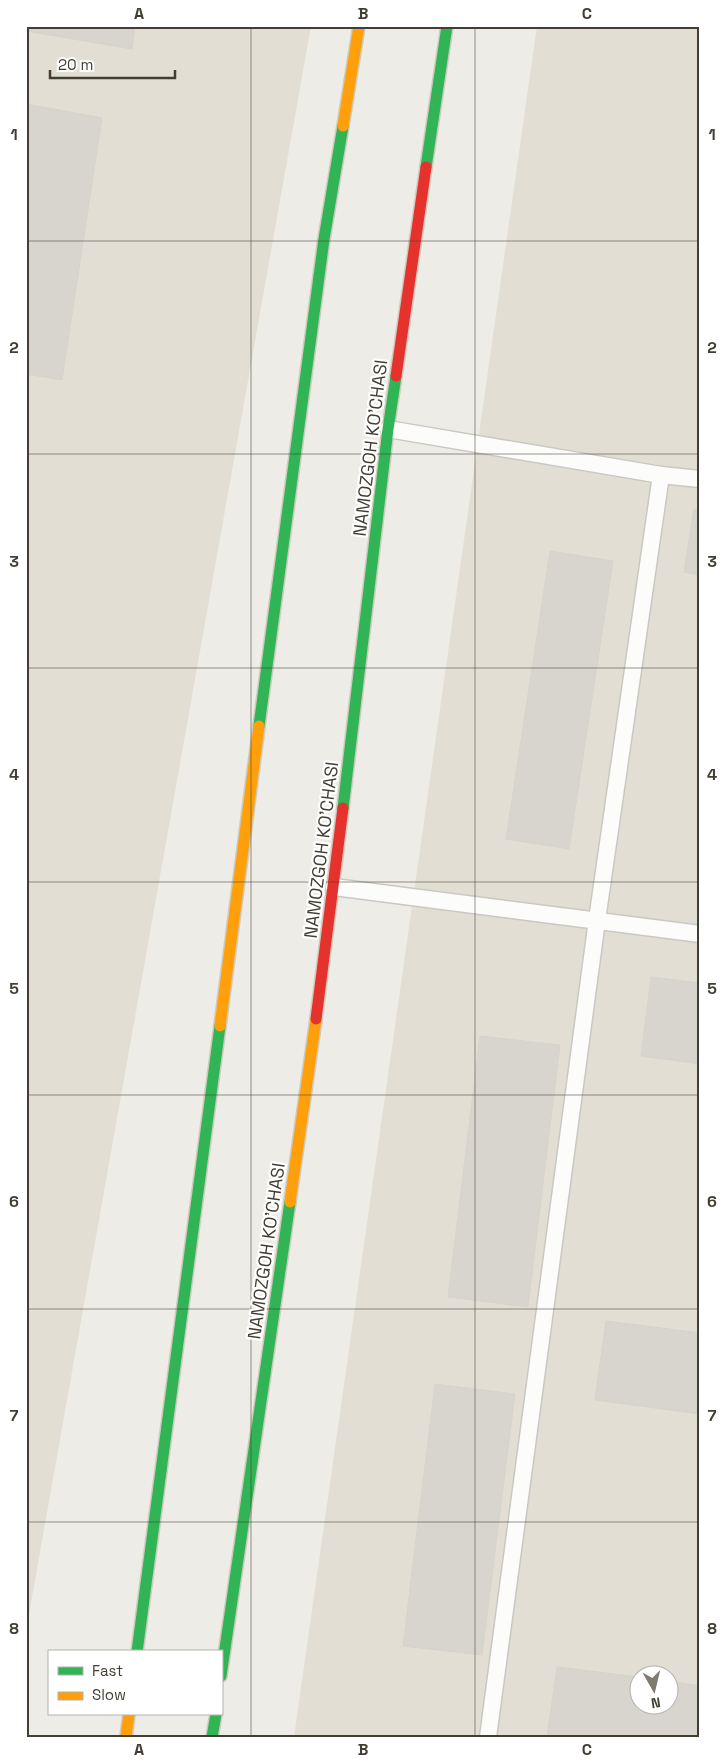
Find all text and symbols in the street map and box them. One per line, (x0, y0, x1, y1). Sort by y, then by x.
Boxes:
text: A (134, 3, 144, 24)
text: B (358, 3, 368, 24)
text: C (582, 3, 592, 24)
scale bar (50, 48, 175, 80)
text: 20 m (58, 55, 93, 74)
text: 1 (10, 124, 18, 145)
text: 1 (708, 124, 716, 145)
text: 2 (9, 337, 19, 358)
text: 2 (707, 337, 717, 358)
street label: NAMOZGOH KO'CHASI (348, 358, 392, 538)
text: 3 (9, 551, 19, 572)
text: 3 (707, 551, 717, 572)
street label: NAMOZGOH KO'CHASI (299, 760, 343, 940)
text: 4 (9, 764, 19, 785)
text: 4 (707, 764, 717, 785)
text: 5 (9, 978, 19, 999)
text: 5 (707, 978, 717, 999)
street label: NAMOZGOH KO'CHASI (242, 1161, 290, 1341)
text: 6 (9, 1191, 19, 1212)
text: 6 (707, 1191, 717, 1212)
text: 7 (10, 1405, 19, 1426)
text: 7 (708, 1405, 717, 1426)
text: 8 (9, 1618, 19, 1639)
text: 8 (707, 1618, 717, 1639)
legend (48, 1650, 222, 1716)
text: Fast (92, 1661, 123, 1680)
north arrow (628, 1666, 678, 1716)
text: Slow (92, 1685, 126, 1704)
text: N (650, 1693, 662, 1712)
text: A (134, 1739, 144, 1760)
text: B (358, 1739, 368, 1760)
text: C (582, 1739, 592, 1760)

